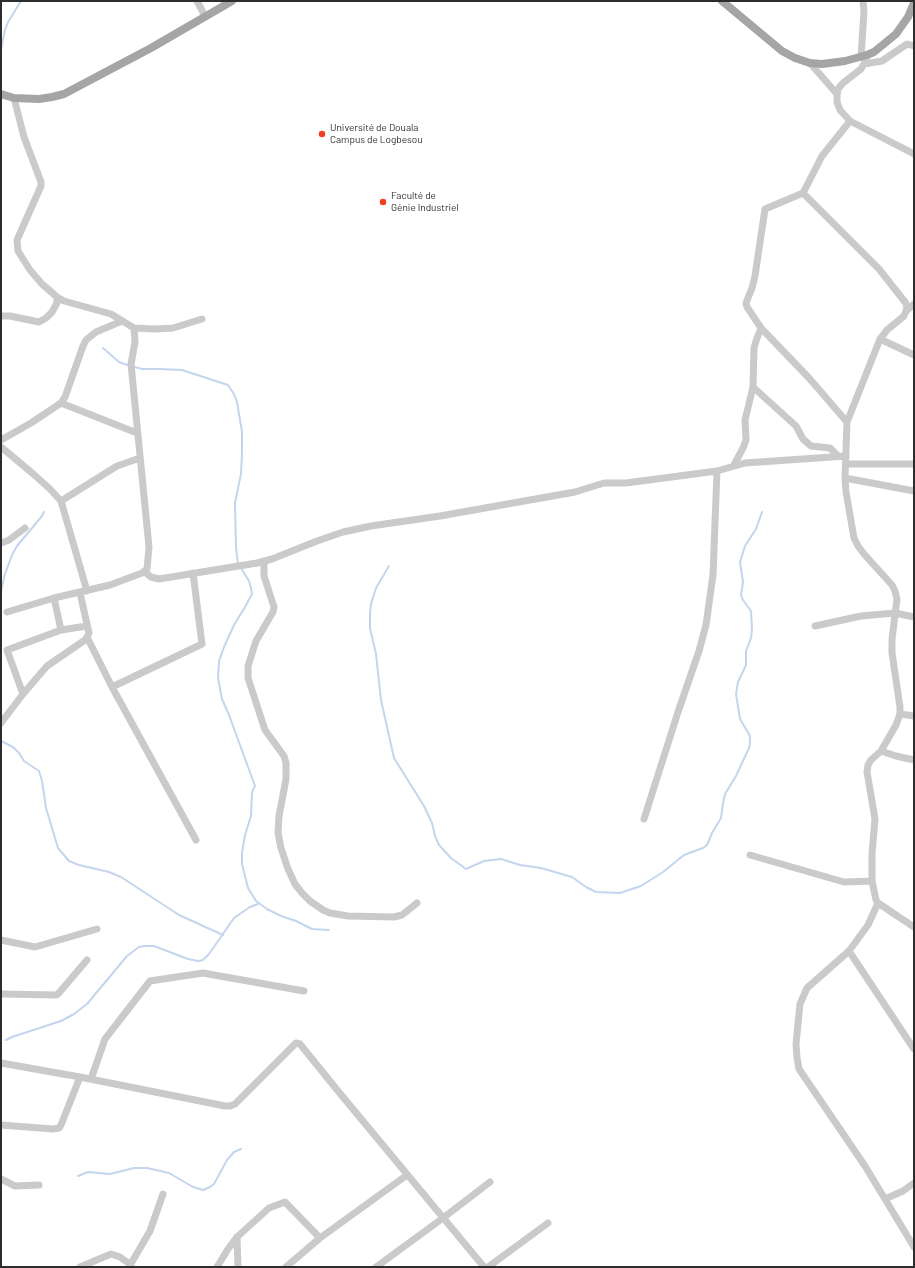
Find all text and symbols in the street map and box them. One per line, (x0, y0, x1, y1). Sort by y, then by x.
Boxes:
place label: Université de Douala Campus de Logbesou (330, 122, 423, 146)
marker: Université de Douala Campus de Logbesou (317, 129, 327, 139)
place label: Faculté de Génie Industriel (391, 190, 459, 214)
marker: Faculté de Génie Industriel (378, 197, 388, 207)

